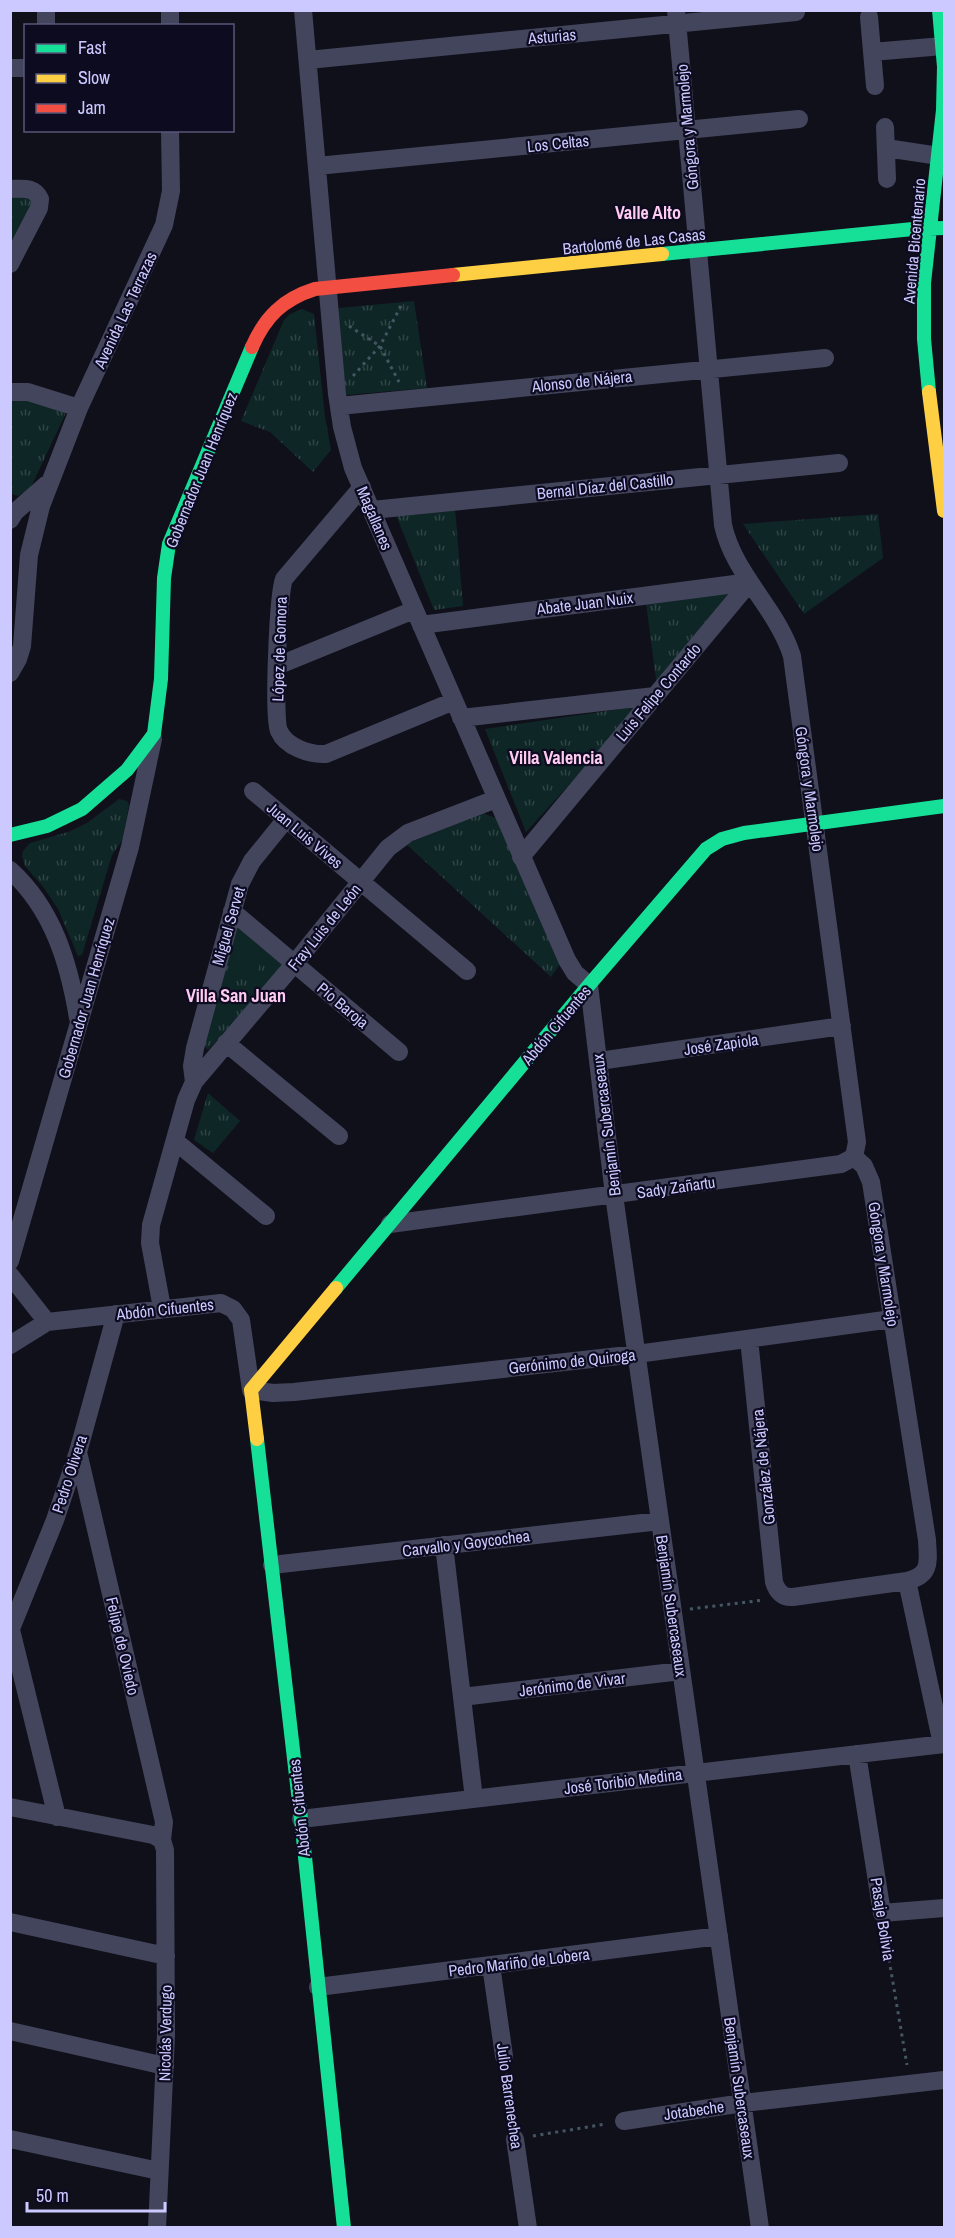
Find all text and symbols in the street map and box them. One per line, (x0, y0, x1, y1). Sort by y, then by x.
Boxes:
street label: Asturias (526, 23, 577, 49)
legend (24, 24, 234, 132)
text: Fast (78, 35, 106, 60)
street label: Góngora y Marmolejo (671, 63, 703, 191)
text: Slow (78, 65, 110, 90)
text: Jam (78, 95, 106, 120)
street label: Los Celtas (526, 129, 590, 157)
street label: Avenida Bicentenario (897, 177, 930, 306)
district label: Valle Alto (615, 200, 681, 225)
street label: Bartolomé de Las Casas (561, 223, 707, 259)
street label: Avenida Las Terrazas (88, 248, 162, 373)
street label: Alonso de Nájera (530, 365, 634, 397)
street label: Gobernador Juan Henríquez (160, 388, 243, 551)
street label: Bernal Díaz del Castillo (536, 468, 674, 504)
street label: Magallanes (352, 483, 398, 553)
street label: Abate Juan Nuix (535, 586, 635, 620)
street label: López de Gomora (266, 595, 292, 702)
street label: Luis Felipe Contardo (610, 638, 706, 746)
street label: Góngora y Marmolejo (790, 725, 830, 853)
district label: Villa Valencia (509, 745, 603, 770)
street label: Juan Luis Vives (262, 797, 348, 873)
street label: Fray Luis de León (282, 879, 366, 975)
street label: Miguel Servet (206, 884, 250, 968)
street label: Gobernador Juan Henríquez (53, 915, 120, 1081)
street label: Pío Baroja (312, 977, 374, 1034)
street label: Abdón Cifuentes (516, 980, 596, 1070)
district label: Villa San Juan (186, 983, 286, 1008)
street label: José Zapiola (682, 1028, 760, 1060)
street label: Benjamín Subercaseaux (586, 1052, 626, 1197)
street label: Sady Zañartu (635, 1171, 717, 1203)
street label: Góngora y Marmolejo (863, 1200, 905, 1328)
street label: Abdón Cifuentes (114, 1293, 215, 1325)
street label: Gerónimo de Quiroga (507, 1343, 637, 1379)
street label: González de Nájera (746, 1407, 780, 1526)
street label: Pedro Olivera (46, 1431, 92, 1516)
street label: Carvallo y Goycochea (401, 1524, 532, 1562)
street label: Benjamín Subercaseaux (651, 1534, 693, 1679)
street label: Felipe de Oviedo (101, 1595, 145, 1697)
street label: Jerónimo de Vivar (518, 1666, 627, 1701)
street label: Abdón Cifuentes (283, 1758, 315, 1859)
street label: José Toribio Medina (563, 1763, 684, 1799)
street label: Pasaje Bolivia (866, 1876, 901, 1963)
street label: Pedro Mariño de Lobera (447, 1942, 592, 1982)
street label: Nicolás Verdugo (153, 1985, 177, 2081)
street label: Benjamín Subercaseaux (719, 2016, 761, 2161)
street label: Julio Barrenechea (492, 2042, 528, 2151)
street label: Jotabeche (662, 2095, 726, 2125)
scale bar (27, 2175, 165, 2213)
text: 50 m (36, 2183, 69, 2208)

